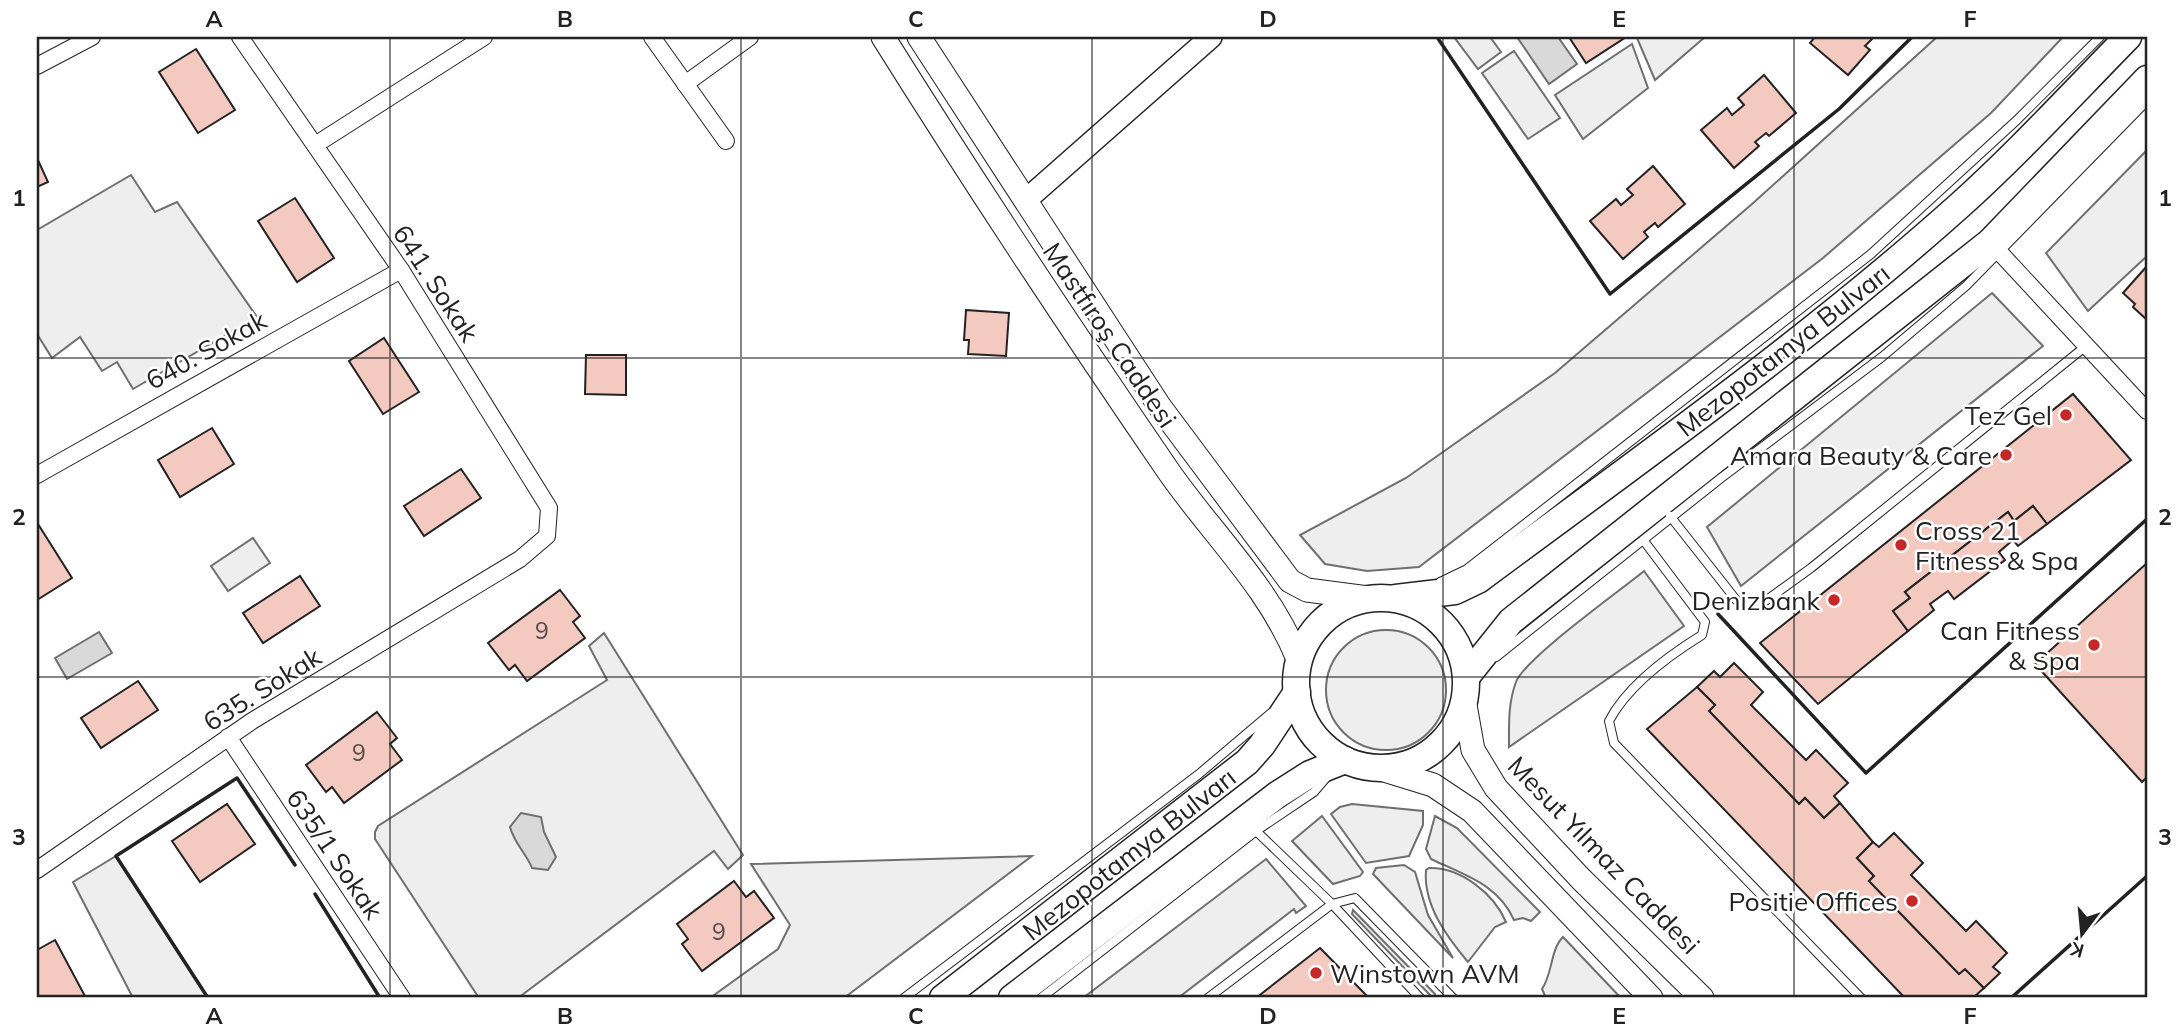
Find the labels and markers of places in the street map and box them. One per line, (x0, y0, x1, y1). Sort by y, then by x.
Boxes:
place label: Tez Gel (1965, 399, 2052, 432)
marker: Tez Gel (2058, 407, 2074, 423)
place label: Amara Beauty & Care (1730, 439, 1992, 472)
marker: Amara Beauty & Care (1998, 447, 2014, 463)
place label: Cross 21 Fitness & Spa (1915, 514, 2079, 577)
marker: Cross 21 Fitness & Spa (1893, 537, 1909, 553)
place label: Denizbank (1692, 584, 1821, 617)
marker: Denizbank (1826, 592, 1842, 608)
place label: Can Fitness & Spa (1940, 614, 2080, 677)
marker: Can Fitness & Spa (2086, 637, 2102, 653)
place label: Positie Offices (1728, 885, 1898, 918)
marker: Positie Offices (1904, 893, 1920, 909)
place label: Winstown AVM (1330, 957, 1520, 990)
marker: Winstown AVM (1308, 965, 1324, 981)

